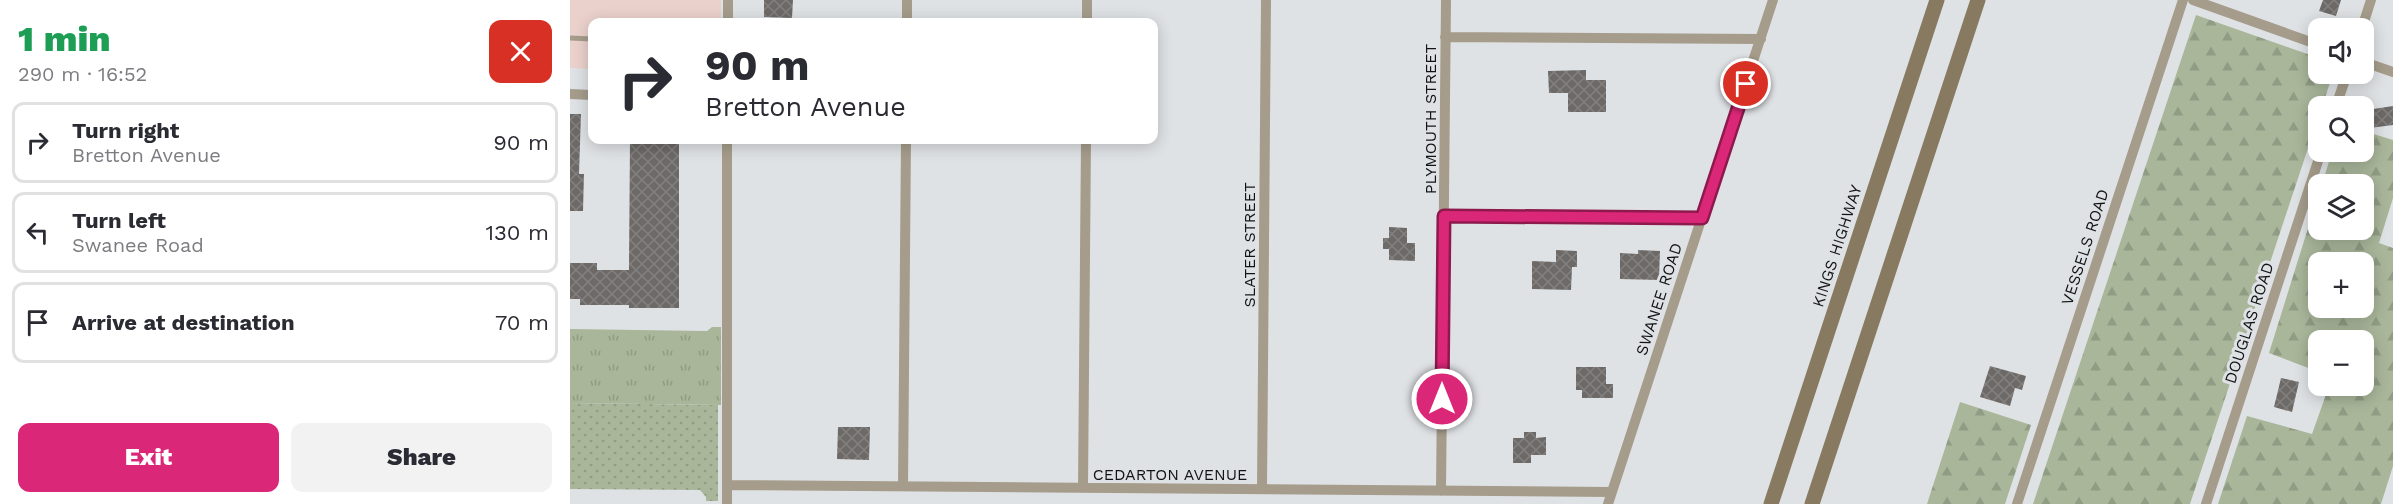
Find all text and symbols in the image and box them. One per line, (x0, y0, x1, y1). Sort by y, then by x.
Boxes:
text: 1 min (18, 18, 111, 60)
map controls (2308, 18, 2374, 396)
button: sound (2308, 18, 2374, 84)
button: close (489, 20, 552, 83)
text: 90 m (705, 41, 809, 90)
icon: right (606, 42, 684, 120)
street label: PLYMOUTH STREET (1421, 44, 1440, 194)
pin (1720, 58, 1771, 109)
text: 290 m · 16:52 (18, 62, 147, 86)
icon: arrive (1729, 67, 1762, 100)
text: Bretton Avenue (705, 91, 906, 123)
button: search (2308, 96, 2374, 162)
text: Turn right (72, 118, 179, 143)
icon: right (21, 126, 54, 159)
text: 90 m (493, 130, 549, 155)
text: Bretton Avenue (72, 143, 221, 167)
button: layers (2308, 174, 2374, 240)
street label: SLATER STREET (1240, 182, 1259, 308)
street label: KINGS HIGHWAY (1808, 182, 1866, 310)
street label: VESSELS ROAD (2057, 187, 2113, 307)
text: Turn left (72, 208, 166, 233)
icon: left (21, 216, 54, 249)
text: 130 m (485, 220, 549, 245)
text: Swanee Road (72, 233, 204, 257)
street label: SWANEE ROAD (1632, 240, 1686, 358)
button: + (2308, 252, 2374, 318)
street label: DOUGLAS ROAD (2220, 260, 2278, 386)
icon: arrive (21, 306, 54, 339)
text: Arrive at destination (72, 310, 295, 335)
text: 70 m (495, 310, 549, 335)
button: − (2308, 330, 2374, 396)
position arrow (1410, 367, 1474, 431)
button: Exit (18, 423, 279, 492)
button: Share (291, 423, 552, 492)
street label: CEDARTON AVENUE (1093, 465, 1247, 484)

